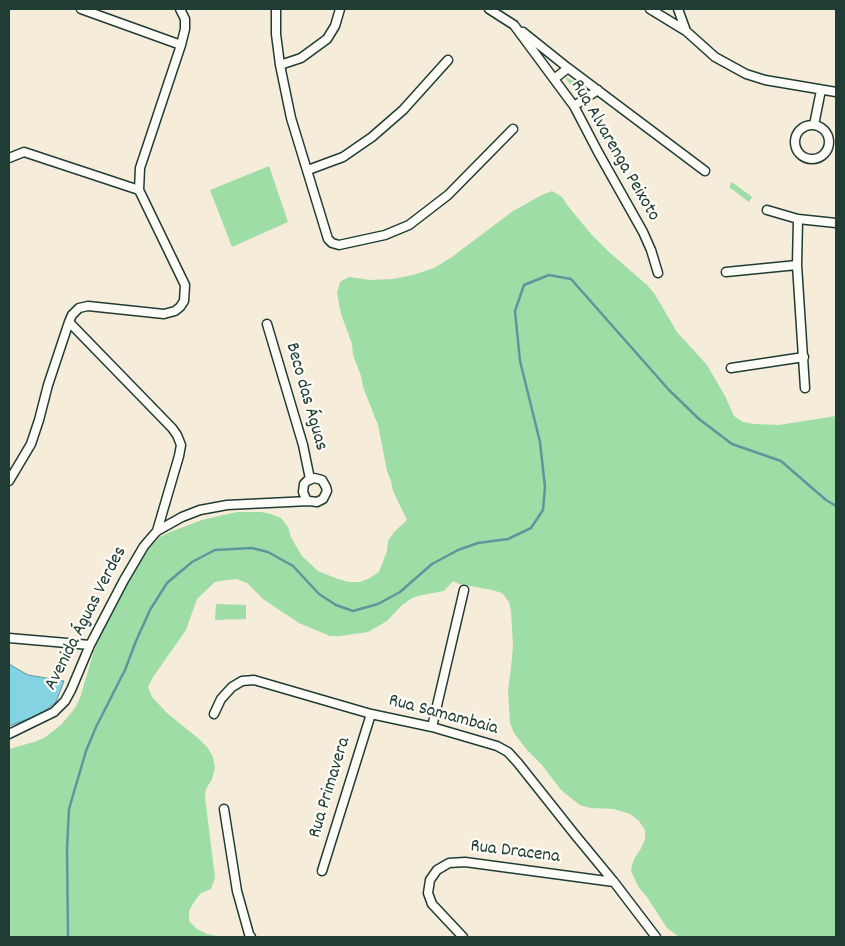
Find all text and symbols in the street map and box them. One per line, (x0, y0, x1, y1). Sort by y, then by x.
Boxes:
street label: Rua Alvarenga Peixoto (564, 76, 664, 226)
street label: Beco das Águas (279, 340, 331, 454)
street label: Avenida Águas Verdes (41, 543, 133, 695)
street label: Rua Samambaia (386, 690, 500, 742)
street label: Rua Primavera (305, 735, 357, 841)
street label: Rua Dracena (469, 836, 561, 870)

